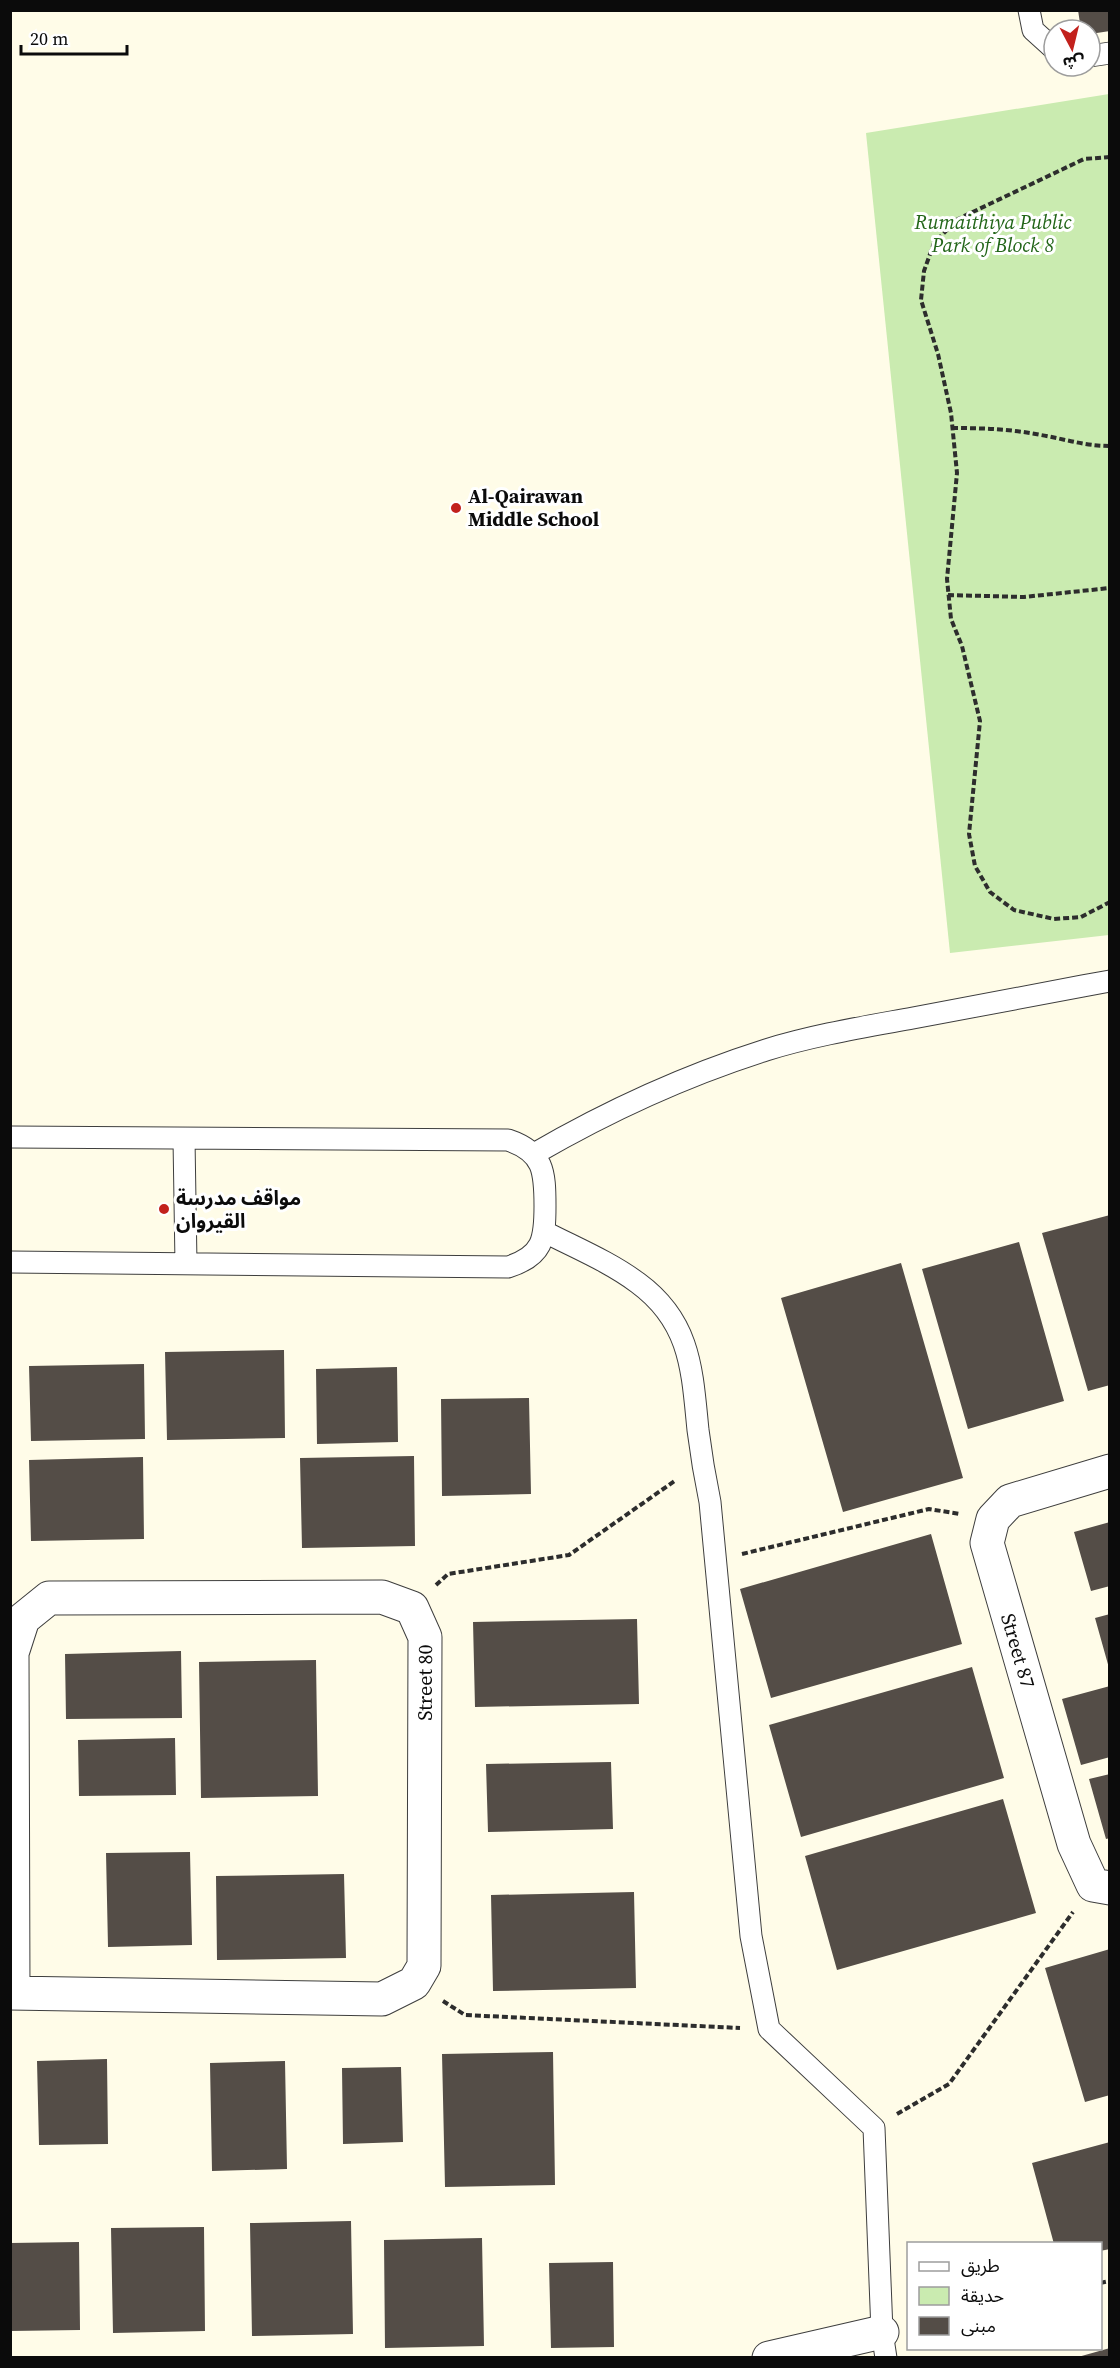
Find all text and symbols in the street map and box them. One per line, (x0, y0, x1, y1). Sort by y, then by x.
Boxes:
scale bar (21, 18, 128, 56)
north arrow (1042, 18, 1102, 78)
text: 20 m (30, 26, 68, 51)
text: ش (1062, 51, 1086, 75)
park label: Rumaithiya Public Park of Block 8 (913, 208, 1072, 259)
place label: Al-Qairawan Middle School (468, 482, 599, 533)
marker: Al-Qairawan Middle School (449, 501, 463, 515)
place label: مواقف مدرسة القيروان (176, 1184, 301, 1235)
marker: مواقف مدرسة القيروان (157, 1202, 171, 1216)
street label: Street 87 (994, 1610, 1042, 1691)
street label: Street 80 (411, 1644, 439, 1721)
legend (907, 2242, 1102, 2350)
text: طريق (961, 2253, 1000, 2278)
text: حديقة (961, 2283, 1004, 2308)
text: مبنى (961, 2313, 996, 2338)

